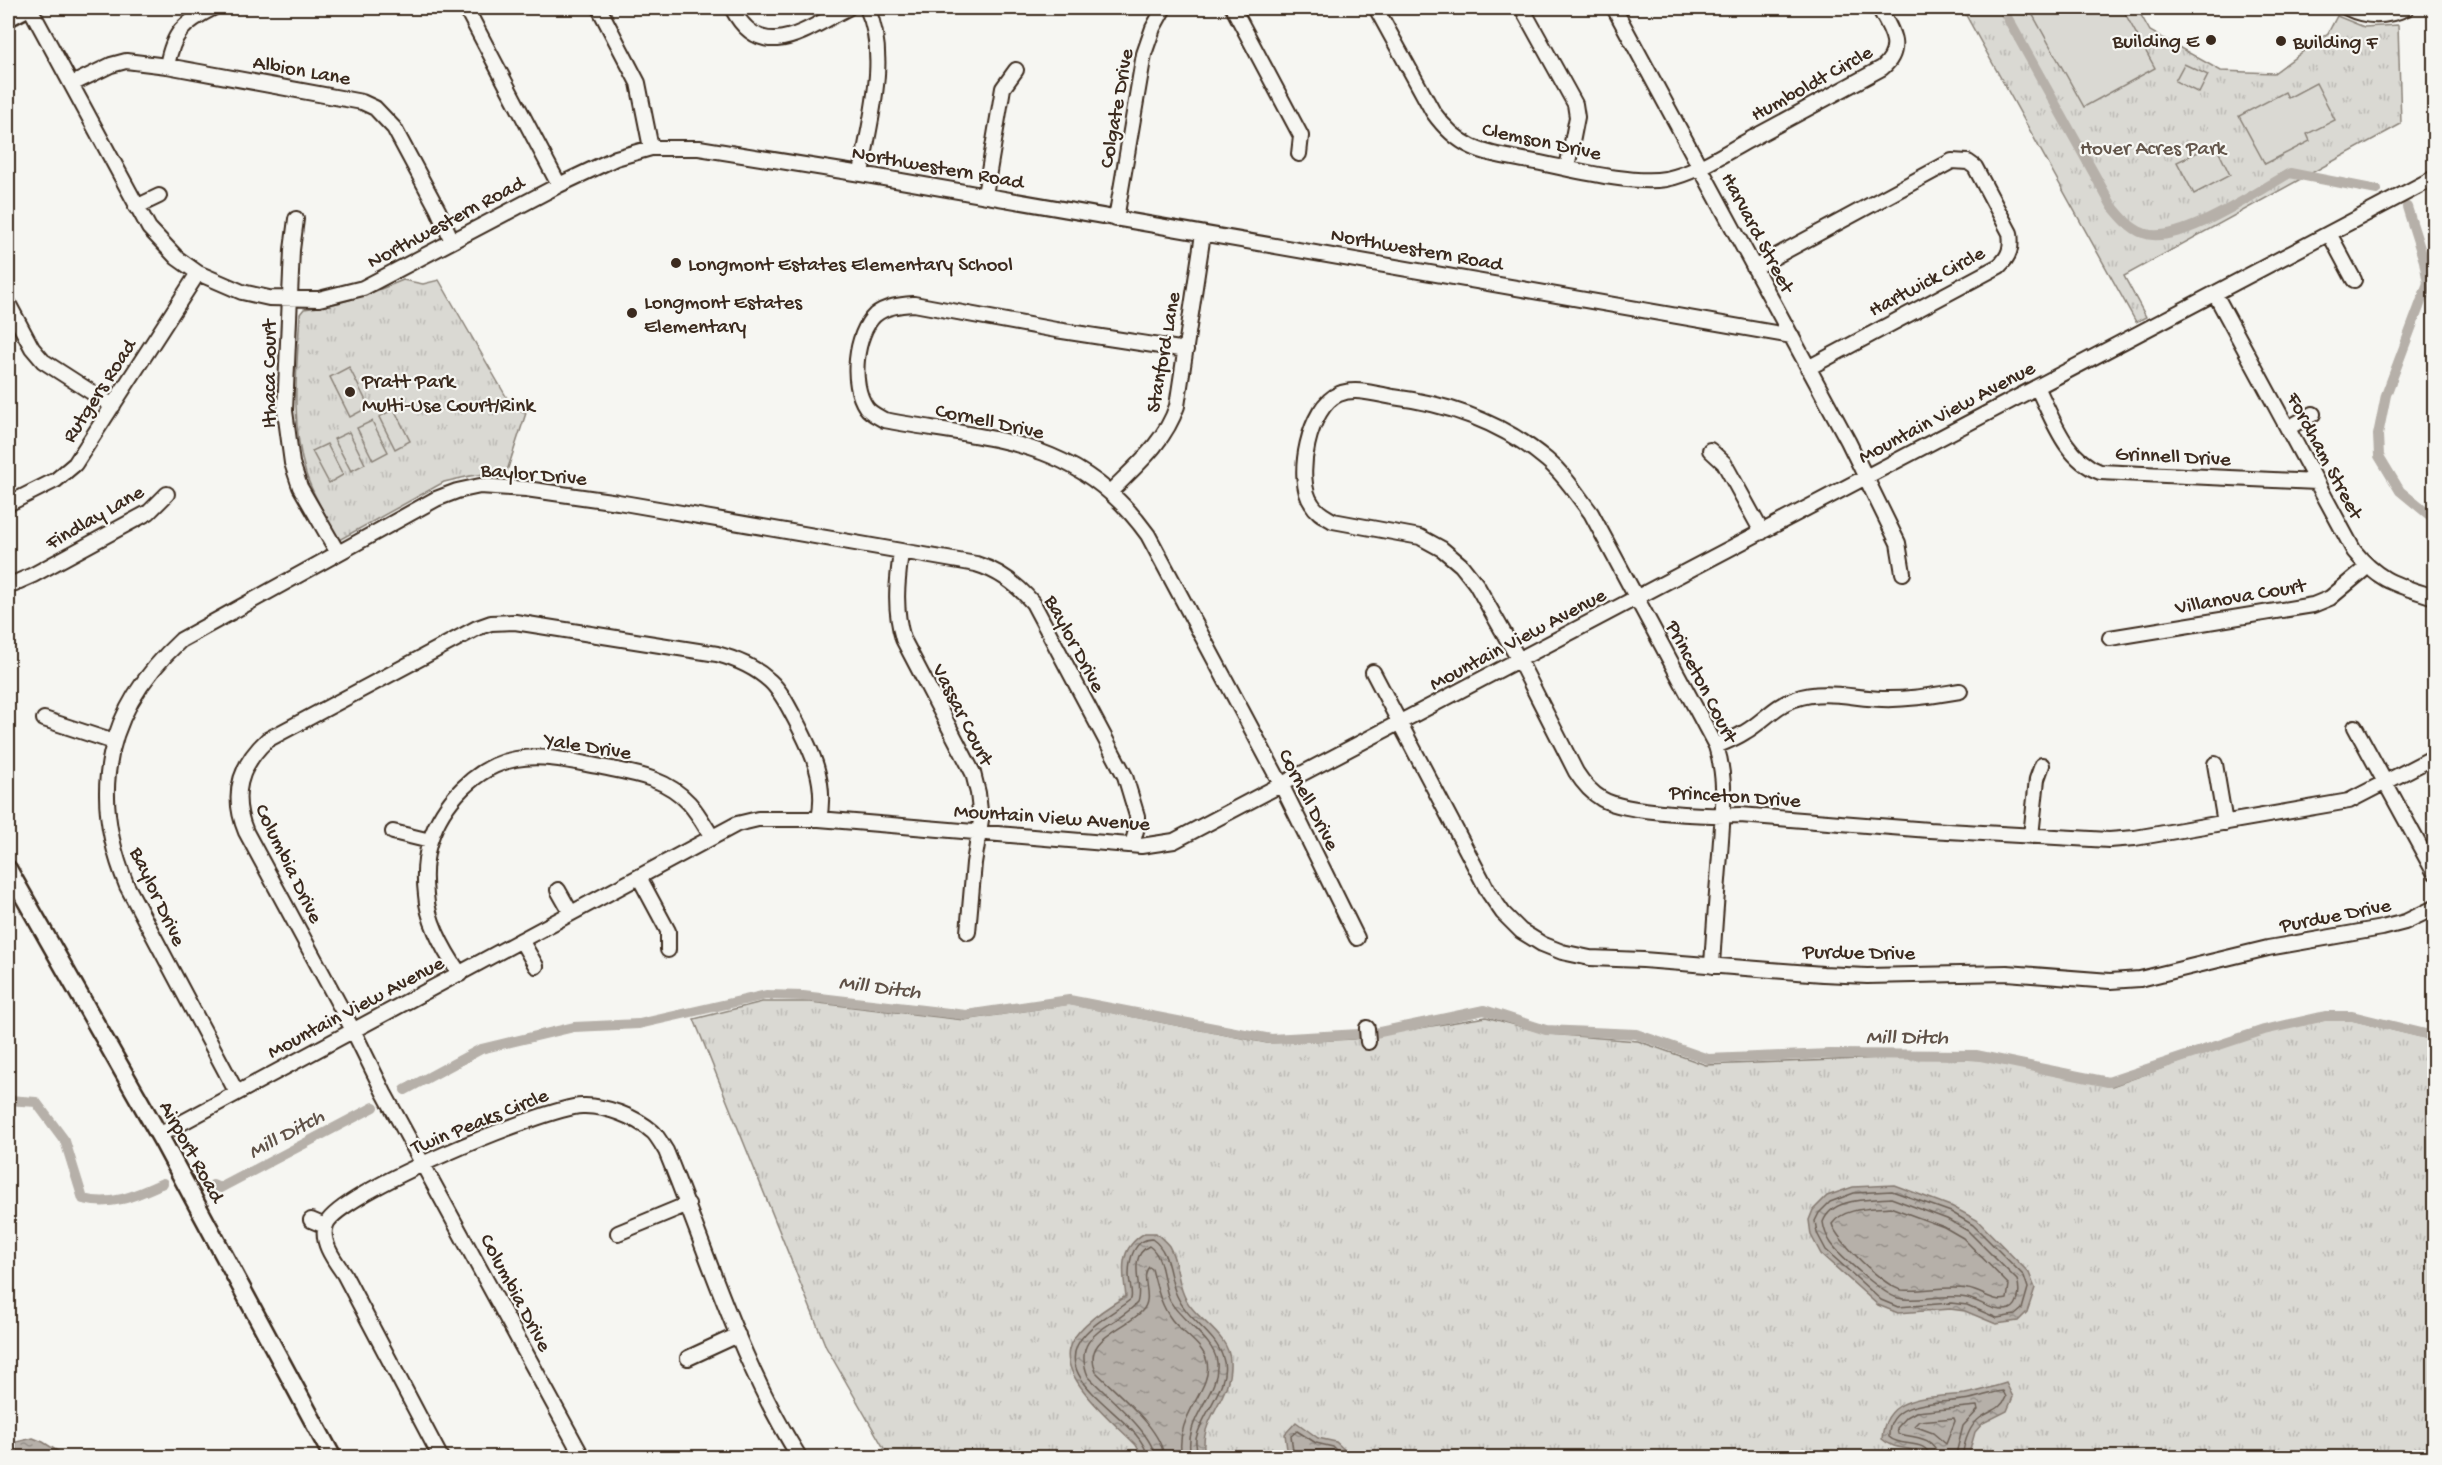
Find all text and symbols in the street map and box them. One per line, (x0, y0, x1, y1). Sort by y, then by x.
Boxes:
place label: Building E (2111, 31, 2200, 56)
place label: Building F (2292, 32, 2379, 57)
marker: Building E (2204, 33, 2218, 47)
marker: Building F (2274, 34, 2288, 48)
street label: Humboldt Circle (1748, 41, 1879, 129)
street label: Colgate Drive (1096, 46, 1141, 170)
street label: Albion Lane (251, 52, 353, 94)
street label: Clemson Drive (1479, 119, 1604, 168)
park label: Hover Acres Park (2080, 138, 2229, 163)
street label: Northwestern Road (849, 142, 1027, 197)
street label: Harvard Street (1714, 169, 1799, 300)
street label: Northwestern Road (364, 171, 531, 276)
street label: Northwestern Road (1328, 224, 1506, 279)
street label: Hartwick Circle (1865, 241, 1991, 324)
place label: Longmont Estates Elementary School (688, 254, 1013, 279)
marker: Longmont Estates Elementary School (669, 256, 683, 270)
street label: Stanford Lane (1143, 289, 1189, 415)
place label: Longmont Estates Elementary (644, 292, 803, 341)
marker: Longmont Estates Elementary (625, 306, 639, 320)
street label: Ithaca Court (259, 317, 284, 428)
street label: Rutgers Road (58, 334, 145, 448)
street label: Mountain View Avenue (1855, 356, 2041, 471)
place label: Pratt Park Multi-Use Court/Rink (361, 371, 537, 420)
marker: Pratt Park Multi-Use Court/Rink (343, 385, 357, 399)
street label: Fordham Street (2278, 388, 2368, 527)
street label: Cornell Drive (933, 400, 1047, 447)
street label: Grinnell Drive (2114, 443, 2233, 474)
street label: Baylor Drive (479, 459, 589, 494)
street label: Findlay Lane (41, 480, 150, 558)
street label: Villanova Court (2172, 574, 2310, 622)
street label: Mountain View Avenue (1426, 583, 1612, 698)
street label: Baylor Drive (1036, 591, 1109, 699)
street label: Princeton Court (1658, 616, 1743, 750)
street label: Vassar Court (924, 660, 998, 773)
street label: Yale Drive (540, 729, 634, 768)
street label: Cornell Drive (1271, 746, 1344, 857)
street label: Princeton Drive (1667, 781, 1802, 816)
street label: Mountain View Avenue (953, 800, 1152, 839)
street label: Columbia Drive (247, 801, 327, 929)
street label: Baylor Drive (122, 843, 190, 952)
street label: Purdue Drive (2277, 894, 2394, 941)
street label: Purdue Drive (1801, 941, 1917, 968)
street label: Mountain View Avenue (264, 951, 450, 1066)
water label: Mill Ditch (837, 971, 922, 1007)
water label: Mill Ditch (1866, 1026, 1948, 1052)
street label: Twin Peaks Circle (407, 1084, 554, 1163)
street label: Airport Road (152, 1097, 229, 1209)
water label: Mill Ditch (244, 1105, 329, 1166)
street label: Columbia Drive (472, 1231, 556, 1358)

